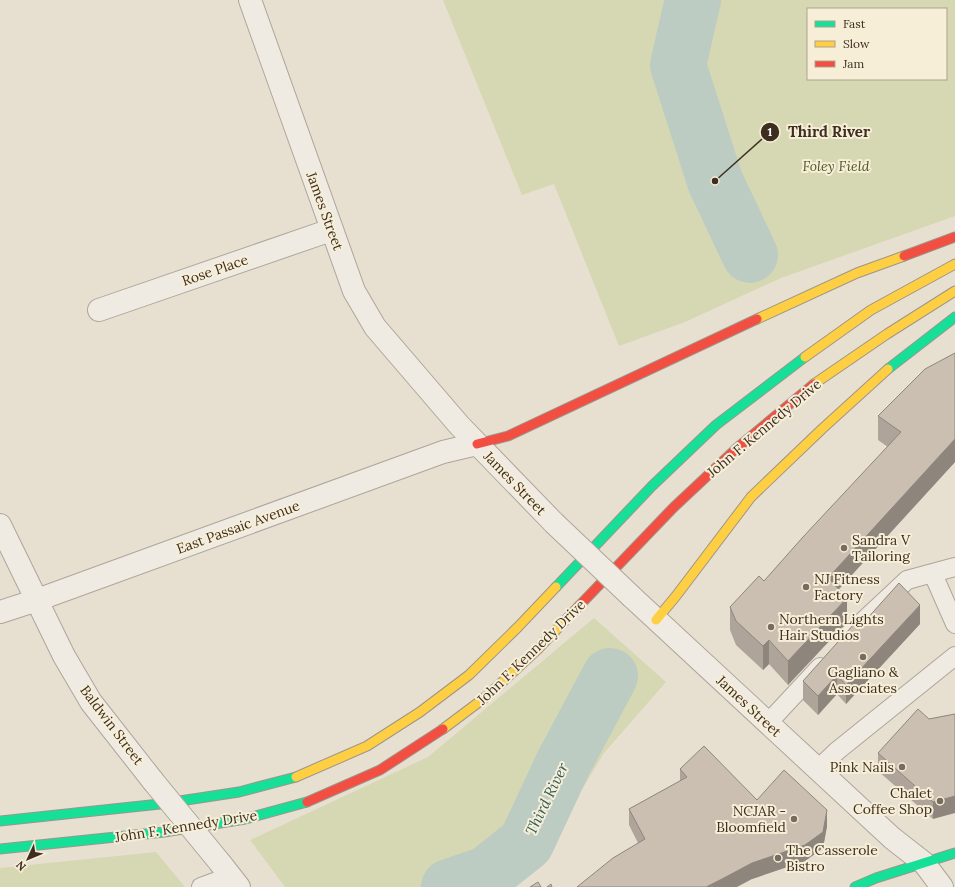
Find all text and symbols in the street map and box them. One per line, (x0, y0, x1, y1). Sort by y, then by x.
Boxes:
legend (807, 8, 947, 80)
text: Fast (843, 16, 866, 31)
text: Slow (843, 36, 870, 51)
text: Jam (842, 56, 864, 71)
callout: Third River (760, 118, 878, 145)
text: Third River (788, 122, 871, 141)
text: 1 (768, 124, 773, 139)
park label: Foley Field (803, 157, 870, 175)
street label: James Street (302, 168, 348, 253)
street label: Rose Place (179, 250, 251, 290)
street label: John F. Kennedy Drive (702, 375, 825, 482)
street label: James Street (479, 446, 550, 519)
street label: East Passaic Avenue (174, 496, 302, 558)
place label: Sandra V Tailoring (852, 531, 911, 565)
marker: Sandra V Tailoring (839, 543, 849, 553)
place label: NJ Fitness Factory (814, 570, 880, 604)
marker: NJ Fitness Factory (801, 582, 811, 592)
street label: John F. Kennedy Drive (472, 595, 589, 709)
place label: Northern Lights Hair Studios (779, 610, 884, 644)
marker: Northern Lights Hair Studios (766, 622, 776, 632)
marker: Gagliano & Associates (858, 652, 868, 662)
place label: Gagliano & Associates (827, 663, 899, 697)
street label: James Street (712, 671, 786, 741)
street label: Baldwin Street (76, 682, 148, 769)
place label: Pink Nails (830, 758, 894, 776)
water label: Third River (521, 759, 572, 838)
marker: Pink Nails (897, 762, 907, 772)
place label: Chalet Coffee Shop (853, 784, 933, 818)
marker: Chalet Coffee Shop (935, 796, 945, 806)
place label: NCJAR - Bloomfield (716, 802, 786, 836)
street label: John F. Kennedy Drive (113, 806, 259, 846)
marker: NCJAR - Bloomfield (789, 814, 799, 824)
north arrow (8, 839, 48, 879)
place label: The Casserole Bistro (786, 841, 878, 875)
marker: The Casserole Bistro (773, 853, 783, 863)
text: N (12, 858, 29, 874)

